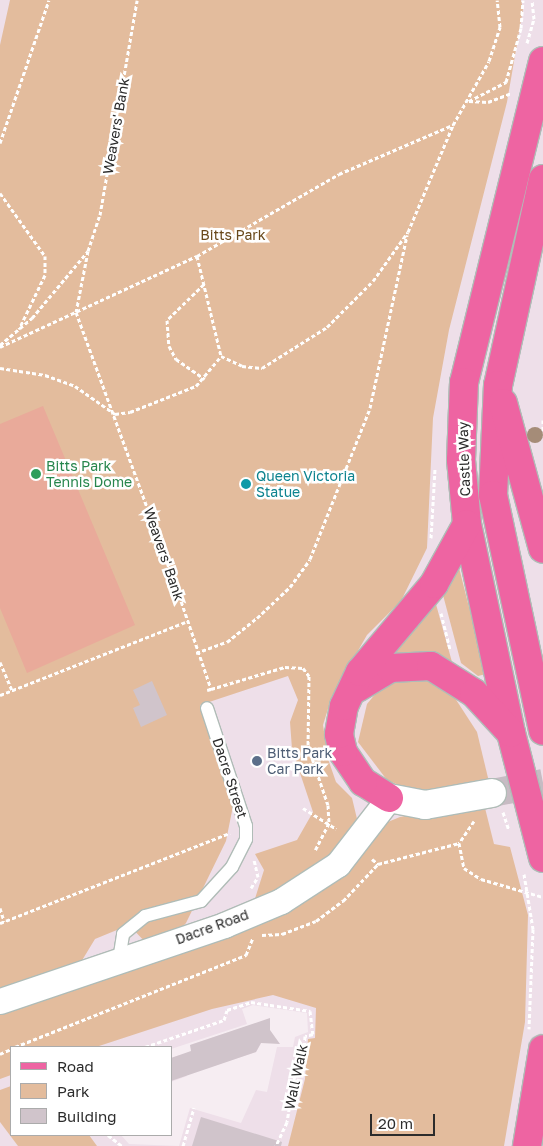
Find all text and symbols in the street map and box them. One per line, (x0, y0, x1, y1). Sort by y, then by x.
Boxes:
street label: Weavers' Bank (99, 76, 133, 176)
park label: Bitts Park (200, 227, 266, 243)
street label: Castle Way (454, 421, 474, 497)
place label: Bitts Park Tennis Dome (46, 458, 132, 491)
marker: Bitts Park Tennis Dome (30, 468, 42, 480)
place label: Queen Victoria Statue (256, 468, 355, 501)
marker: Queen Victoria Statue (240, 478, 252, 490)
street label: Weavers' Bank (140, 505, 188, 603)
street label: Dacre Street (209, 736, 251, 820)
place label: Bitts Park Car Park (267, 745, 332, 778)
marker: Bitts Park Car Park (251, 755, 263, 767)
street label: Dacre Road (173, 906, 251, 948)
street label: Wall Walk (281, 1043, 311, 1111)
legend (10, 1046, 172, 1136)
text: Road (57, 1057, 94, 1075)
text: Park (57, 1082, 89, 1100)
scale bar (373, 1104, 438, 1136)
text: Building (57, 1107, 117, 1125)
text: 20 m (378, 1114, 413, 1132)

